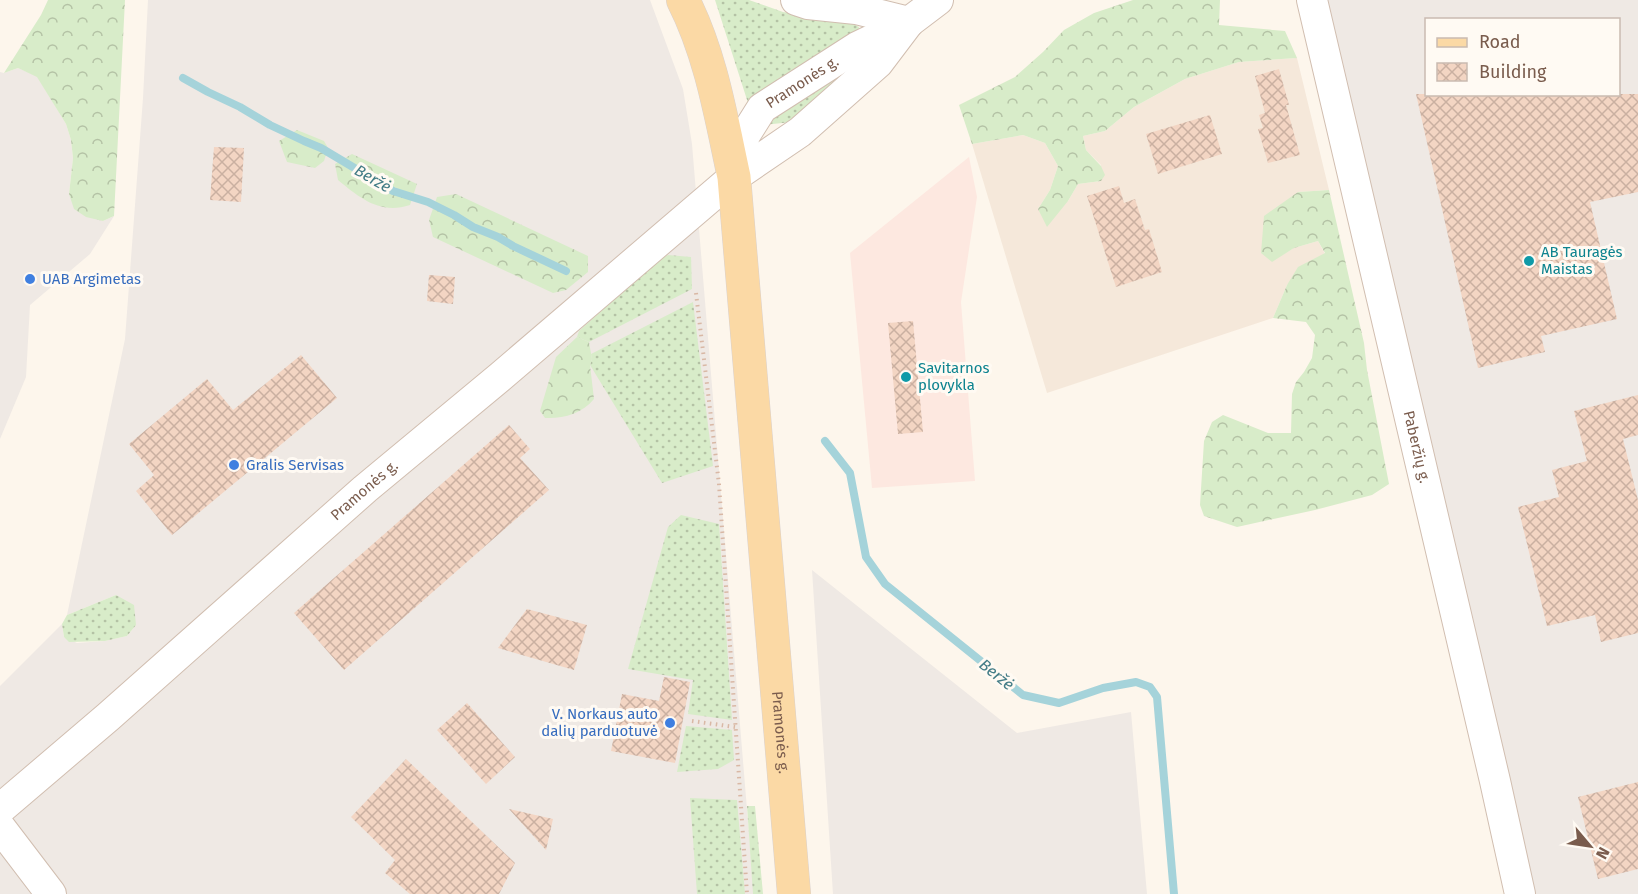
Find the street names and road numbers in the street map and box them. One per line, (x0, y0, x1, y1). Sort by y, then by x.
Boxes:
street label: Pramonės g. (762, 52, 842, 112)
street label: Paberžių g. (1400, 409, 1434, 485)
street label: Pramonės g. (327, 457, 402, 524)
street label: Pramonės g. (768, 690, 793, 774)

